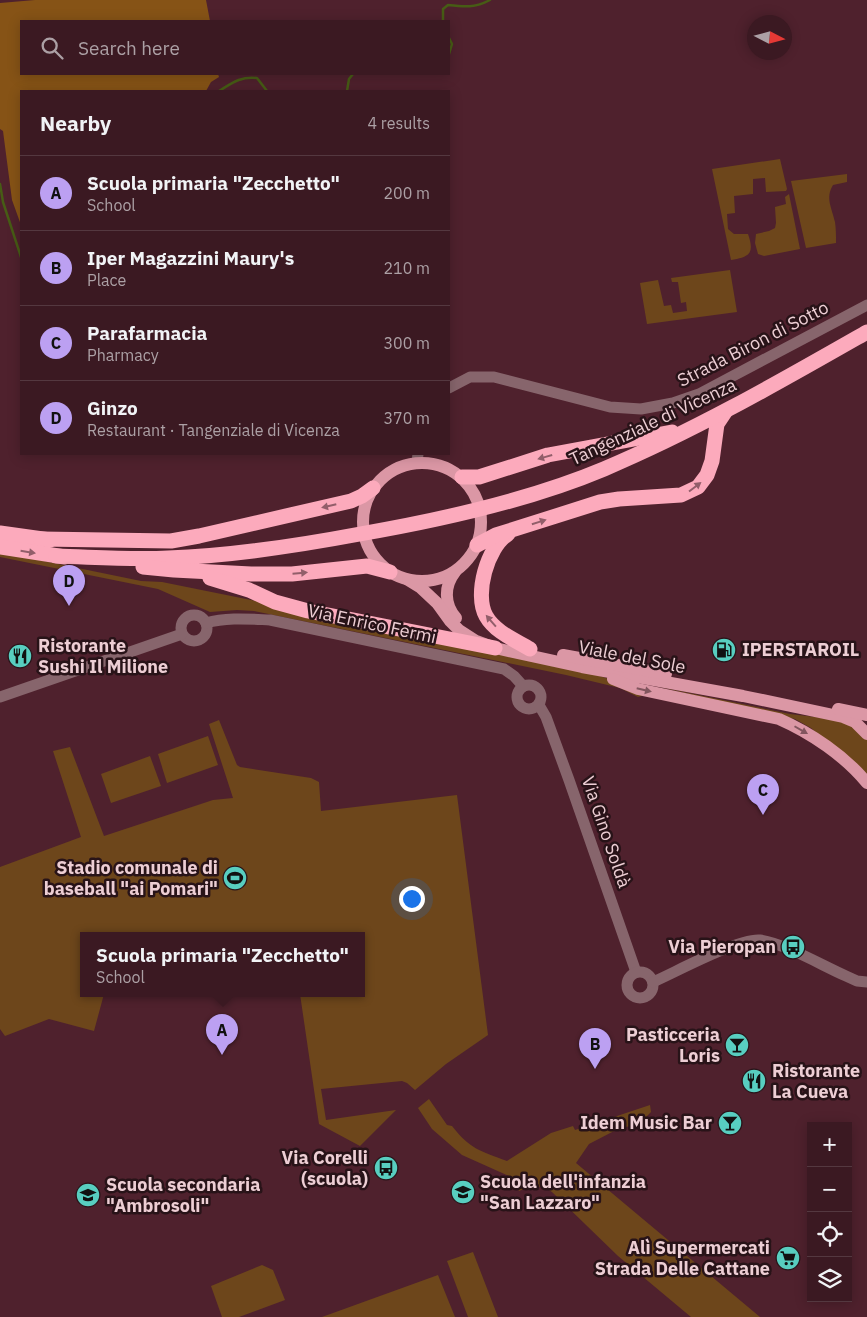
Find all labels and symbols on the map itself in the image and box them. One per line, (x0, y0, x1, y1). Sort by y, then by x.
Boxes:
north arrow (747, 15, 792, 60)
street label: Strada Biron di Sotto (673, 295, 832, 392)
street label: Tangenziale di Vicenza (566, 373, 740, 470)
one-way arrow (537, 453, 552, 461)
one-way arrow (688, 482, 702, 492)
one-way arrow (321, 502, 336, 510)
one-way arrow (531, 517, 546, 525)
one-way arrow (20, 548, 36, 556)
pin: D (53, 565, 85, 606)
one-way arrow (292, 569, 308, 577)
street label: Via Enrico Fermi (306, 599, 438, 648)
one-way arrow (485, 614, 496, 627)
place label: Ristorante Sushi Il Milione (38, 634, 168, 678)
street label: Viale del Sole (576, 635, 688, 678)
fuel station icon: IPERSTAROIL (711, 637, 737, 663)
place label: IPERSTAROIL (742, 638, 859, 661)
restaurant icon: Ristorante Sushi Il Milione (7, 643, 33, 669)
one-way arrow (637, 686, 652, 694)
one-way arrow (795, 725, 808, 734)
street label: Via Gino Soldà (577, 773, 636, 891)
pin: C (747, 774, 779, 815)
place label: Stadio comunale di baseball "ai Pomari" (44, 856, 218, 900)
sports icon: Stadio comunale di baseball "ai Pomari" (222, 865, 248, 891)
your location (399, 886, 425, 912)
bus stop icon: Via Pieropan (780, 934, 806, 960)
place label: Via Pieropan (668, 935, 776, 958)
pin: A (206, 1014, 238, 1055)
place label: Pasticceria Loris (626, 1023, 720, 1067)
pin: B (579, 1028, 611, 1069)
bar icon: Pasticceria Loris (724, 1032, 750, 1058)
place label: Ristorante La Cueva (772, 1059, 860, 1103)
restaurant icon: Ristorante La Cueva (741, 1068, 767, 1094)
bar icon: Idem Music Bar (717, 1110, 743, 1136)
place label: Idem Music Bar (580, 1111, 712, 1134)
place label: Via Corelli (scuola) (282, 1146, 368, 1190)
bus stop icon: Via Corelli (scuola) (373, 1155, 399, 1181)
place label: Scuola dell'infanzia "San Lazzaro" (480, 1170, 646, 1214)
place label: Scuola secondaria "Ambrosoli" (106, 1173, 261, 1217)
school or university icon: Scuola dell'infanzia "San Lazzaro" (450, 1179, 476, 1205)
school or university icon: Scuola secondaria "Ambrosoli" (75, 1182, 101, 1208)
place label: Alì Supermercati Strada Delle Cattane (595, 1236, 770, 1280)
supermarket icon: Alì Supermercati Strada Delle Cattane (775, 1245, 801, 1271)

